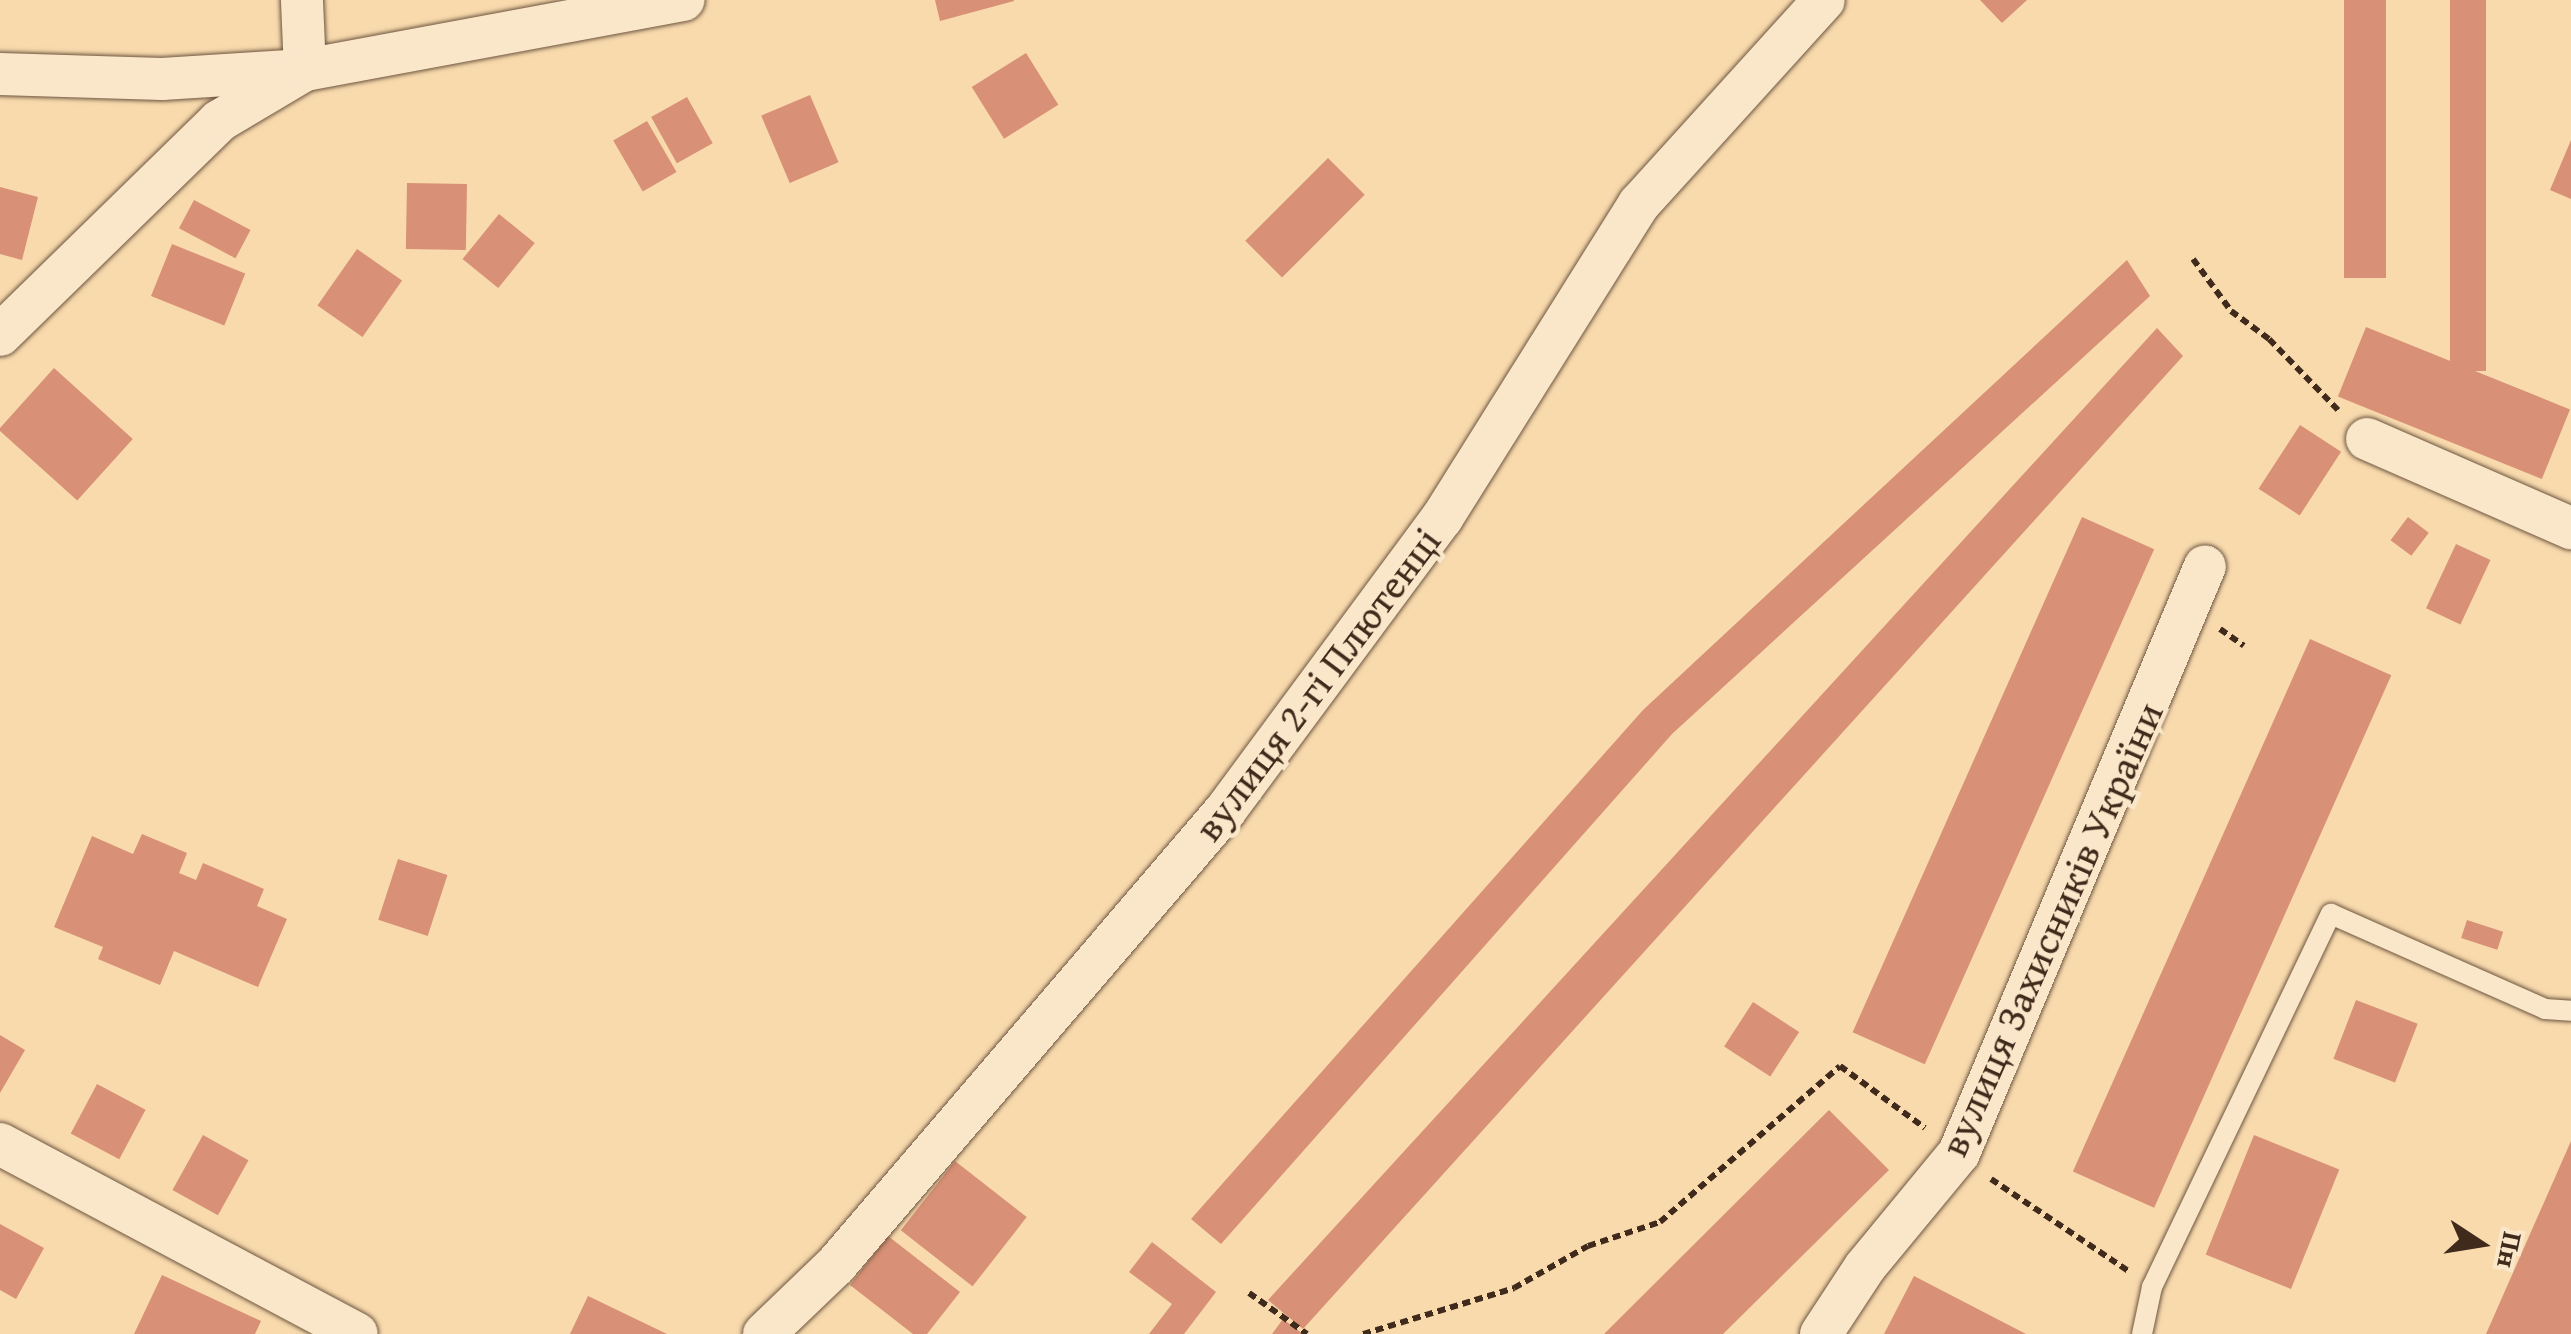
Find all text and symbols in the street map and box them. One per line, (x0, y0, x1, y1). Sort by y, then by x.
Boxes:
street label: вулиця 2-гі Плютенці (1184, 518, 1450, 850)
street label: вулиця Захисників України (1929, 695, 2173, 1163)
north arrow (2431, 1194, 2531, 1294)
text: Пн (2487, 1228, 2535, 1272)

